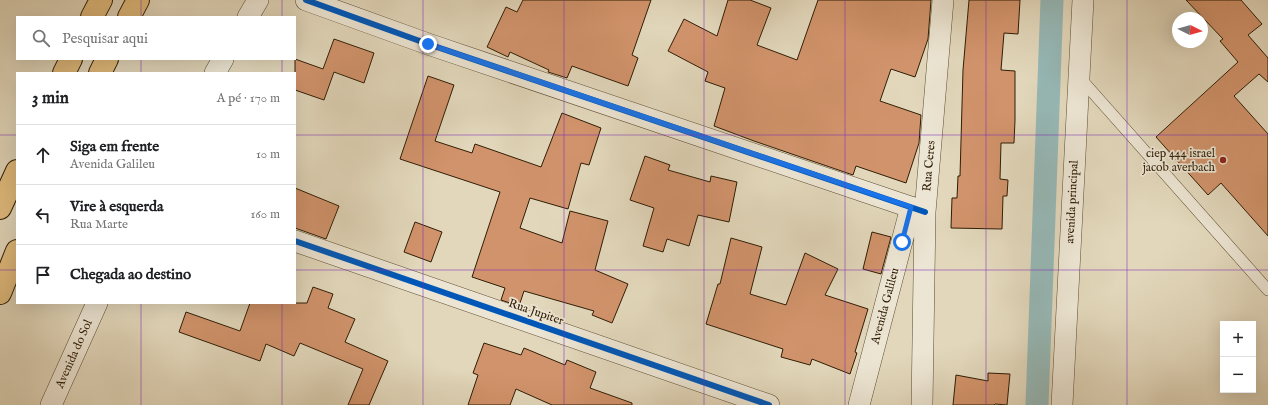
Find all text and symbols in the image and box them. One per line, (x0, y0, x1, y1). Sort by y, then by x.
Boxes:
north arrow (1172, 12, 1208, 48)
search box (16, 16, 296, 60)
icon: search (30, 27, 52, 49)
text: Pesquisar aqui (62, 29, 148, 48)
route end (419, 35, 437, 53)
text: 3 min (32, 88, 69, 109)
text: A pé · 170 m (217, 90, 280, 107)
text: Siga em frente (70, 137, 159, 156)
street label: Rua Ceres (919, 140, 939, 192)
icon: ahead (32, 144, 54, 166)
text: 10 m (256, 146, 280, 163)
place label: ciep 444 israel jacob averbach (1142, 146, 1216, 175)
marker: ciep 444 israel jacob averbach (1218, 155, 1228, 165)
text: Avenida Galileu (70, 156, 155, 173)
street label: avenida principal (1062, 159, 1083, 244)
text: Vire à esquerda (70, 197, 163, 216)
icon: left (32, 204, 54, 226)
text: 160 m (250, 206, 280, 223)
text: Rua Marte (70, 216, 128, 233)
route start (893, 233, 911, 251)
icon: arrive (32, 264, 54, 286)
text: Chegada ao destino (70, 265, 191, 284)
street label: Avenida Galileu (867, 266, 902, 347)
street label: Rua Jupiter (506, 296, 566, 330)
street label: Avenida do Sol (52, 317, 96, 392)
map controls (1220, 321, 1256, 393)
button: + (1220, 321, 1256, 357)
button: − (1220, 357, 1256, 393)

